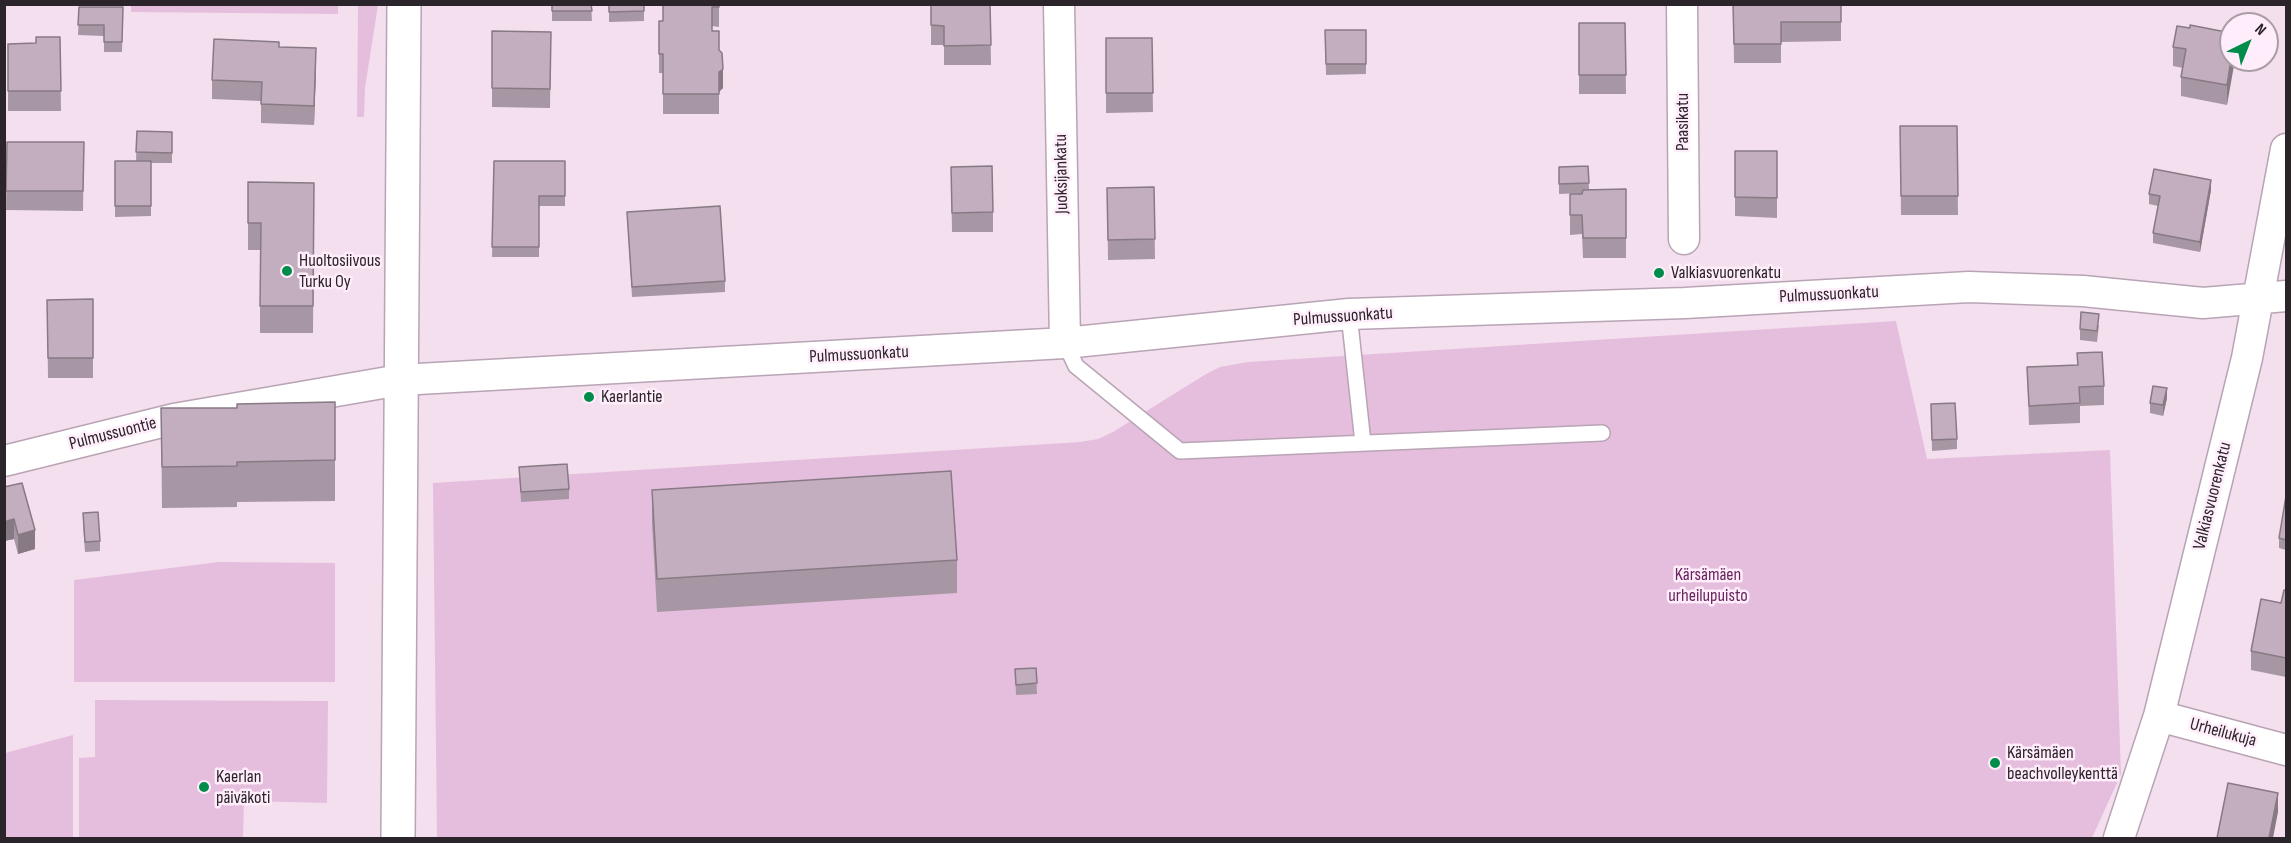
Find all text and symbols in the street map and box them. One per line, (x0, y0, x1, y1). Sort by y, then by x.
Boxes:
north arrow (2219, 12, 2279, 72)
text: N (2251, 20, 2270, 40)
street label: Paasikatu (1672, 93, 1694, 151)
street label: Juoksijankatu (1051, 134, 1073, 214)
place label: Huoltosiivous Turku Oy (299, 250, 381, 292)
place label: Valkiasvuorenkatu (1671, 262, 1781, 284)
marker: Huoltosiivous Turku Oy (280, 264, 294, 278)
marker: Valkiasvuorenkatu (1652, 266, 1666, 280)
street label: Pulmussuonkatu (1779, 282, 1879, 308)
street label: Pulmussuonkatu (1292, 303, 1394, 331)
street label: Pulmussuonkatu (809, 342, 909, 368)
place label: Kaerlantie (601, 386, 663, 408)
marker: Kaerlantie (582, 390, 596, 404)
street label: Pulmussuontie (67, 413, 159, 455)
street label: Valkiasvuorenkatu (2189, 440, 2237, 552)
park label: Kärsämäen urheilupuisto (1668, 564, 1748, 606)
street label: Urheilukuja (2187, 714, 2259, 752)
place label: Kärsämäen beachvolleykenttä (2007, 742, 2118, 784)
marker: Kärsämäen beachvolleykenttä (1988, 756, 2002, 770)
place label: Kaerlan päiväkoti (216, 766, 270, 808)
marker: Kaerlan päiväkoti (197, 780, 211, 794)

